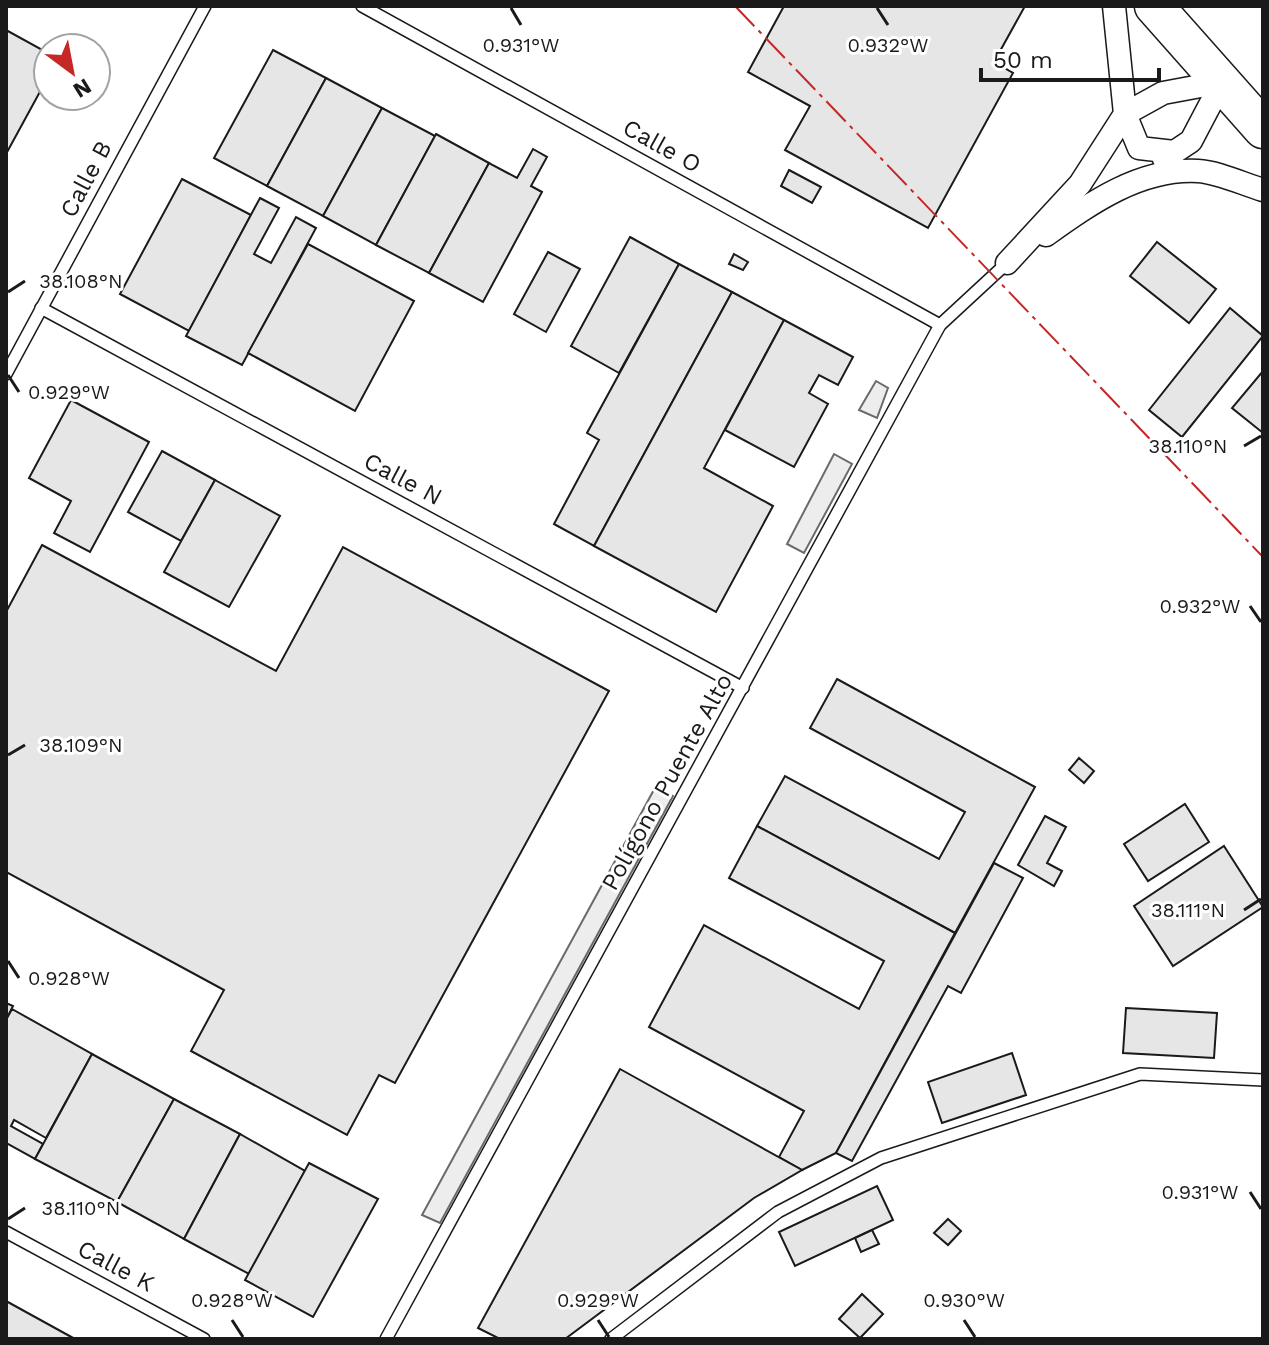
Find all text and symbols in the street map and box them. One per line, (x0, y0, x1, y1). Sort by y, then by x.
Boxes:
north arrow (32, 32, 112, 112)
scale bar (981, 32, 1159, 82)
text: 0.931°W (482, 33, 560, 57)
text: 0.932°W (848, 33, 928, 57)
text: 50 m (993, 46, 1053, 74)
text: N (69, 74, 96, 103)
street label: Calle O (618, 113, 706, 179)
street label: Calle B (54, 136, 118, 222)
text: 38.108°N (39, 269, 123, 293)
text: 0.929°W (28, 380, 110, 404)
text: 38.110°N (1149, 434, 1227, 458)
street label: Calle N (359, 447, 447, 511)
text: 0.932°W (1160, 594, 1240, 618)
street label: Polígono Puente Alto (596, 669, 738, 895)
text: 38.109°N (39, 733, 123, 757)
text: 38.111°N (1151, 898, 1225, 922)
text: 0.928°W (28, 966, 110, 990)
text: 0.931°W (1161, 1180, 1239, 1204)
text: 38.110°N (42, 1196, 120, 1220)
street label: Calle K (73, 1234, 159, 1298)
text: 0.928°W (191, 1288, 273, 1312)
text: 0.929°W (557, 1288, 639, 1312)
text: 0.930°W (923, 1288, 1005, 1312)

